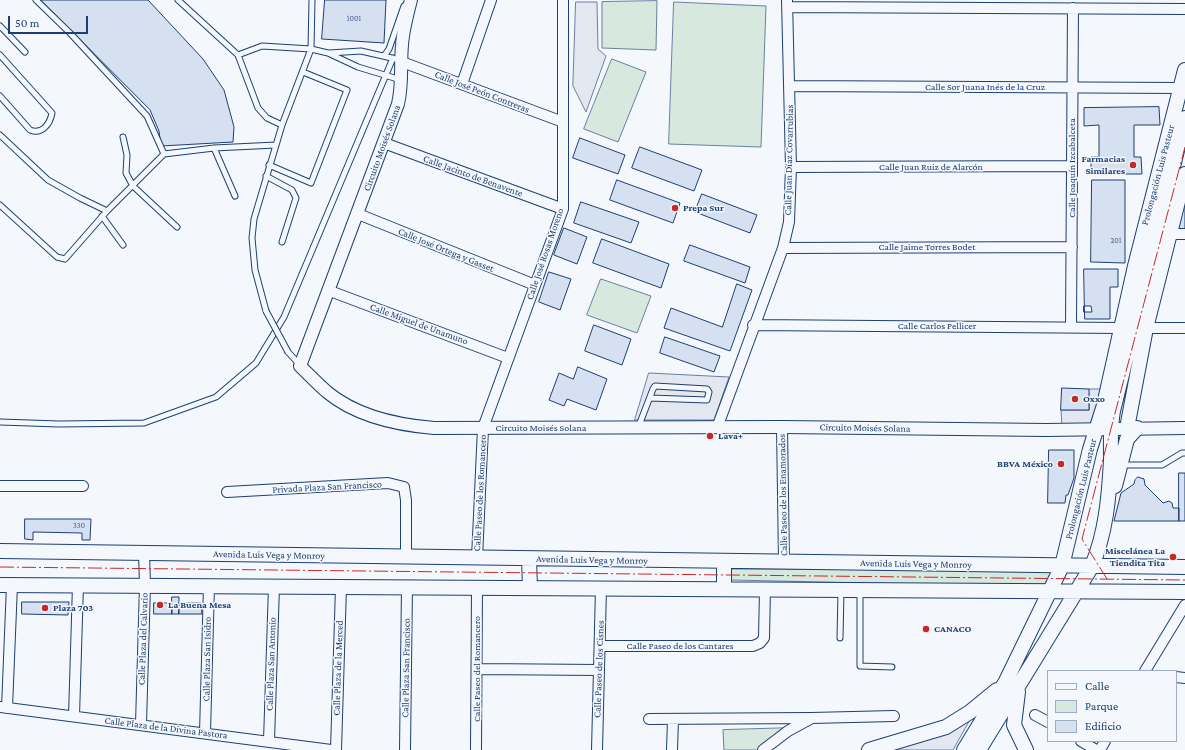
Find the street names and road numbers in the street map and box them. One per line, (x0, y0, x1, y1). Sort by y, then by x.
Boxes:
street label: Calle José Peón Contreras (433, 68, 531, 116)
street label: Calle Sor Juana Inés de la Cruz (925, 81, 1045, 93)
street label: Circuito Moisés Solana (361, 103, 403, 193)
street label: Calle Juan Díaz Covarrubias (782, 104, 796, 216)
street label: Calle Joaquín Izcabalceta (1066, 118, 1078, 218)
street label: Prolongación Luis Pasteur (1139, 124, 1177, 226)
street label: Calle Jacinto de Benavente (422, 152, 524, 200)
street label: Calle Juan Ruiz de Alarcón (879, 161, 983, 173)
street label: Calle José Rosas Moreno (524, 207, 566, 301)
street label: Calle José Ortega y Gasset (396, 225, 496, 275)
street label: Calle Jaime Torres Bodet (878, 241, 976, 253)
street label: Calle Miguel de Unamuno (368, 301, 470, 347)
street label: Calle Carlos Pellicer (898, 320, 976, 332)
street label: Circuito Moisés Solana (819, 421, 911, 435)
street label: Circuito Moisés Solana (496, 422, 586, 434)
street label: Calle Paseo de los Romancero (471, 434, 489, 552)
street label: Calle Paseo de los Enamorados (776, 434, 790, 556)
street label: Prolongación Luis Pasteur (1063, 437, 1099, 541)
street label: Privada Plaza San Francisco (272, 478, 382, 496)
street label: Avenida Luis Vega y Monroy (213, 548, 325, 562)
street label: Avenida Luis Vega y Monroy (536, 553, 648, 567)
street label: Avenida Luis Vega y Monroy (860, 557, 972, 571)
street label: Calle Plaza del Calvario (135, 593, 151, 685)
street label: Calle Paseo del Romancero (471, 616, 483, 722)
street label: Calle Plaza San Isidro (200, 617, 214, 701)
street label: Calle Plaza San Antonio (263, 617, 279, 711)
street label: Calle Plaza San Francisco (399, 618, 413, 718)
street label: Calle Plaza de la Merced (330, 620, 346, 716)
street label: Calle Paseo de los Cisnes (591, 620, 607, 718)
street label: Calle Paseo de los Cantares (627, 640, 733, 652)
street label: Calle Plaza de la Divina Pastora (104, 715, 228, 741)

